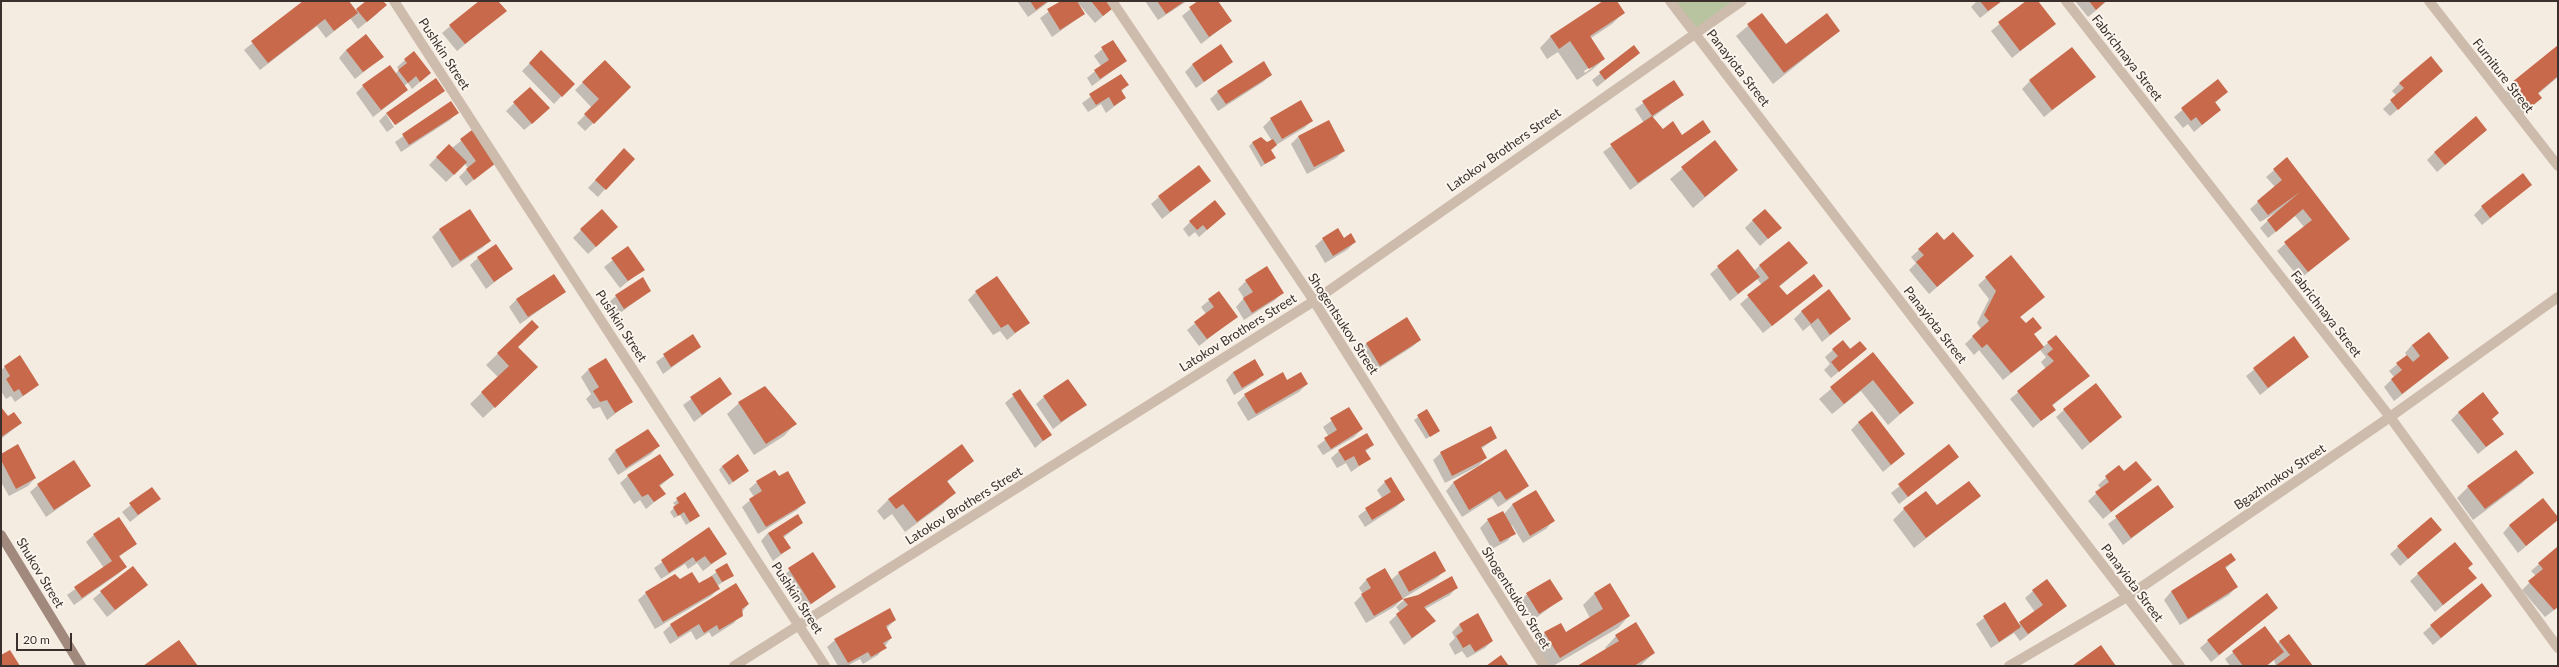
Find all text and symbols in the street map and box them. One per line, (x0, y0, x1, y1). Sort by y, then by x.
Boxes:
street label: Fabrichnaya Street (2088, 12, 2166, 104)
street label: Pushkin Street (415, 15, 473, 93)
street label: Panayiota Street (1703, 26, 1773, 110)
street label: Furniture Street (2469, 36, 2537, 116)
street label: Latokov Brothers Street (1444, 105, 1564, 195)
street label: Fabrichnaya Street (2287, 268, 2365, 360)
street label: Shogentsukov Street (1304, 271, 1382, 377)
street label: Panayiota Street (1900, 283, 1970, 367)
street label: Pushkin Street (592, 287, 650, 365)
street label: Latokov Brothers Street (1177, 291, 1299, 375)
street label: Bgazhnokov Street (2231, 441, 2329, 513)
street label: Latokov Brothers Street (903, 464, 1025, 548)
street label: Shukov Street (13, 535, 67, 611)
street label: Panayiota Street (2098, 541, 2166, 625)
street label: Shogentsukov Street (1478, 544, 1554, 652)
street label: Pushkin Street (768, 559, 826, 637)
scale bar (18, 625, 74, 651)
text: 20 m (23, 632, 50, 647)

